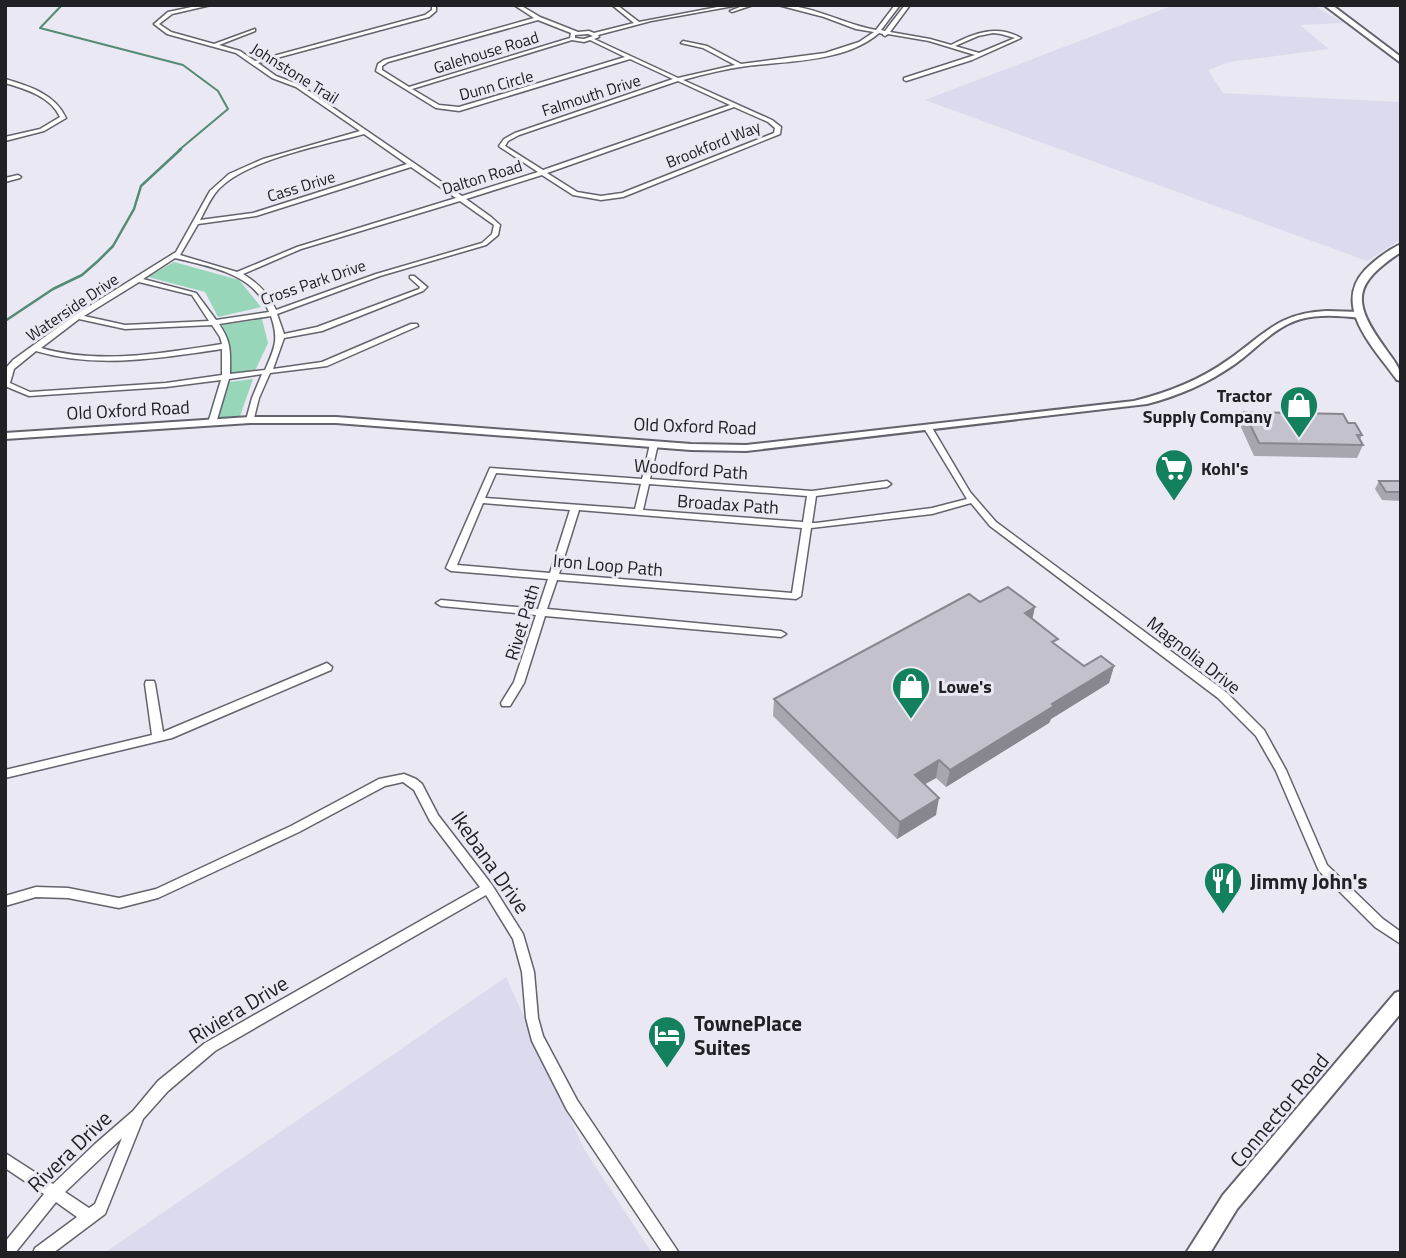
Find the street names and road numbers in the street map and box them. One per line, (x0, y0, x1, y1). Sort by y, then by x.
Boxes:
street label: Galehouse Road (430, 25, 542, 79)
street label: Johnstone Trail (246, 36, 344, 110)
street label: Dunn Circle (456, 64, 536, 106)
street label: Falmouth Drive (538, 68, 644, 122)
street label: Brookford Way (662, 114, 764, 174)
street label: Dalton Road (439, 153, 525, 201)
street label: Cass Drive (264, 164, 338, 208)
street label: Cross Park Drive (257, 253, 369, 311)
street label: Waterside Drive (21, 267, 123, 347)
street label: Old Oxford Road (66, 393, 190, 427)
street label: Old Oxford Road (633, 410, 757, 442)
street label: Woodford Path (633, 452, 749, 486)
street label: Broadax Path (676, 487, 780, 521)
street label: Iron Loop Path (552, 547, 664, 583)
street label: Rivet Path (498, 581, 546, 663)
street label: Magnolia Drive (1141, 610, 1247, 700)
street label: Ikebana Drive (444, 804, 538, 920)
street label: Riviera Drive (182, 967, 294, 1051)
street label: Connector Road (1222, 1046, 1336, 1174)
street label: Rivera Drive (20, 1103, 118, 1199)

